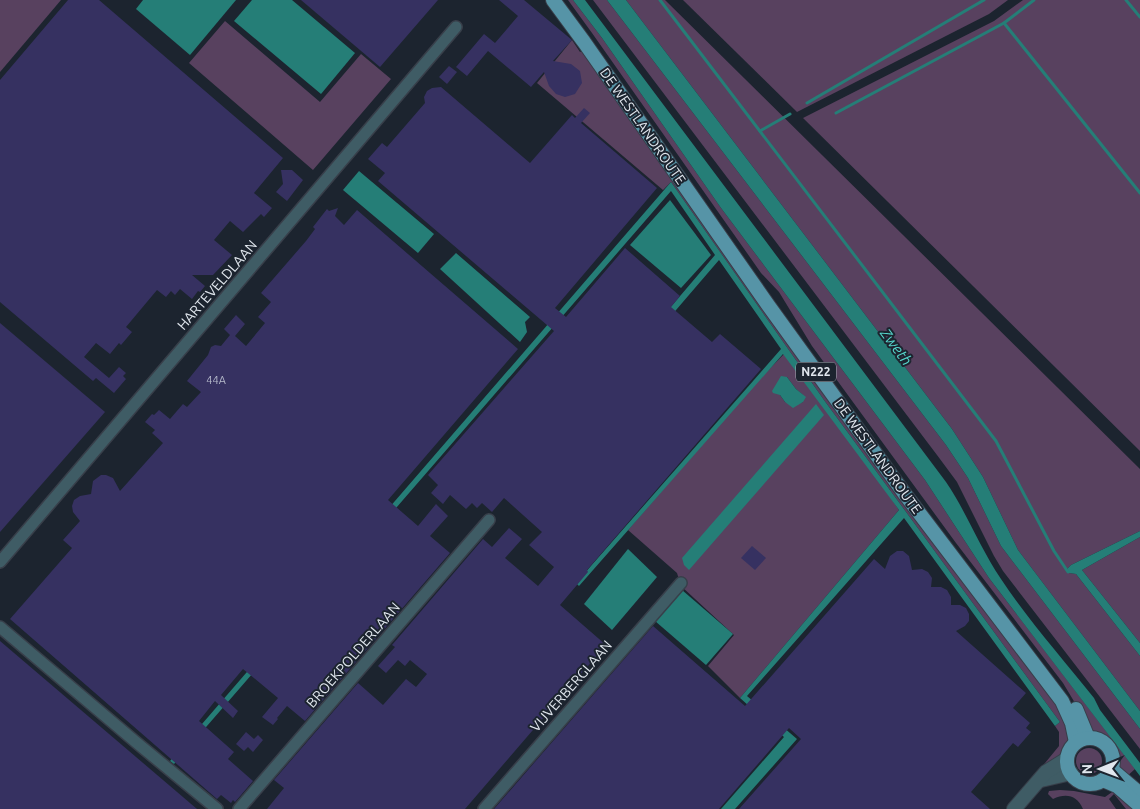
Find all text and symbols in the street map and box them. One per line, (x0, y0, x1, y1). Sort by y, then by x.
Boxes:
street label: DE WESTLANDROUTE (597, 65, 689, 187)
street label: HARTEVELDLAAN (174, 237, 260, 333)
water label: Zweth (876, 324, 916, 369)
road number: N222 (796, 362, 836, 382)
house number: 44A (206, 374, 227, 386)
street label: DE WESTLANDROUTE (831, 395, 925, 517)
street label: BROEKPOLDERLAAN (303, 599, 403, 711)
street label: VIJVERBERGLAAN (527, 637, 615, 735)
north arrow (1075, 744, 1125, 794)
text: N (1079, 764, 1095, 775)

